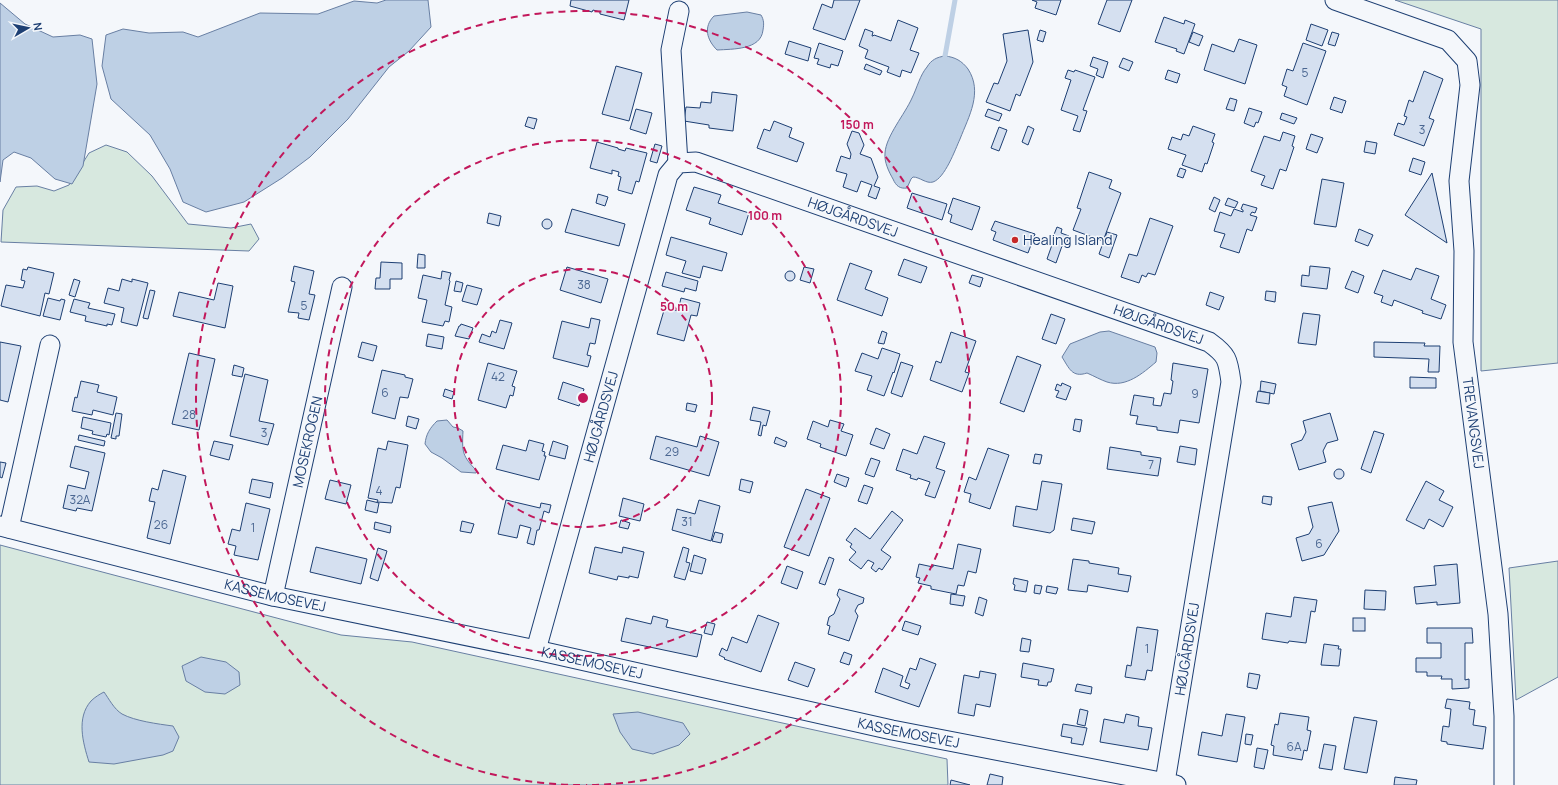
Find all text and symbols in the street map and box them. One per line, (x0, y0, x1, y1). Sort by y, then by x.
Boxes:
north arrow (8, 8, 48, 48)
text: N (30, 21, 46, 32)
house number: 5 (1302, 64, 1309, 81)
text: 150 m (840, 116, 874, 133)
house number: 3 (1419, 121, 1425, 138)
street label: HØJGÅRDSVEJ (806, 192, 901, 241)
text: 100 m (748, 207, 782, 224)
place label: Healing Island (1023, 230, 1113, 249)
marker: Healing Island (1010, 235, 1020, 245)
house number: 38 (577, 276, 591, 293)
house number: 5 (301, 297, 308, 314)
text: 50 m (660, 298, 688, 315)
street label: HØJGÅRDSVEJ (1111, 299, 1206, 348)
house number: 42 (491, 368, 505, 385)
street label: HØJGÅRDSVEJ (579, 369, 622, 465)
street label: TREVANGSVEJ (1459, 376, 1489, 470)
house number: 6 (381, 384, 389, 401)
house number: 9 (1191, 385, 1199, 402)
centre of rings (576, 391, 590, 405)
street label: MOSEKROGEN (288, 394, 326, 489)
house number: 28 (182, 406, 196, 423)
house number: 3 (261, 424, 267, 441)
house number: 29 (665, 443, 679, 460)
house number: 7 (1148, 456, 1154, 473)
house number: 4 (375, 482, 383, 499)
house number: 32A (70, 491, 91, 508)
house number: 31 (681, 513, 693, 530)
house number: 26 (154, 516, 168, 533)
house number: 1 (251, 519, 255, 536)
house number: 6 (1315, 535, 1323, 552)
street label: KASSEMOSEVEJ (223, 574, 328, 616)
street label: HØJGÅRDSVEJ (1170, 601, 1203, 697)
house number: 1 (1145, 640, 1149, 657)
street label: KASSEMOSEVEJ (540, 642, 645, 683)
street label: KASSEMOSEVEJ (856, 713, 961, 752)
house number: 6A (1286, 738, 1302, 755)

